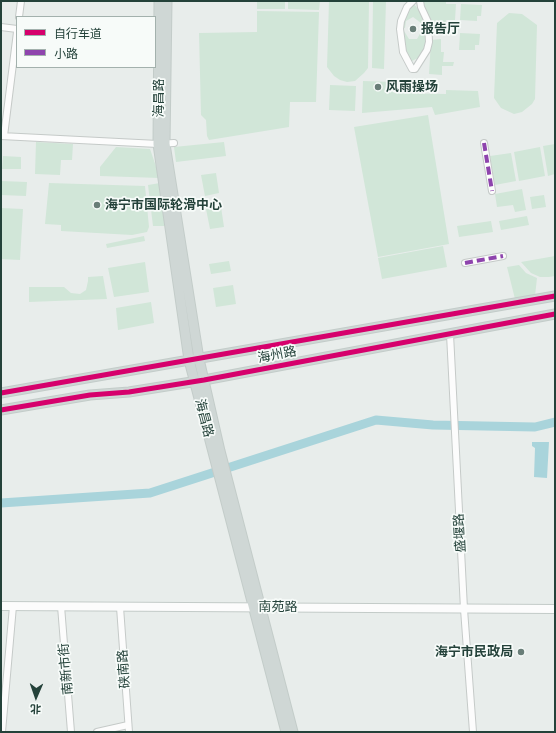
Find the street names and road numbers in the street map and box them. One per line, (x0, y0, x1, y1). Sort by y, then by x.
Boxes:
street label: 海昌路 (151, 79, 167, 117)
street label: 海州路 (256, 344, 298, 366)
street label: 海昌路 (192, 397, 216, 439)
street label: 盛堰路 (451, 513, 469, 553)
street label: 南苑路 (259, 599, 297, 615)
street label: 南新市街 (56, 642, 76, 696)
street label: 硖南路 (115, 649, 133, 689)

